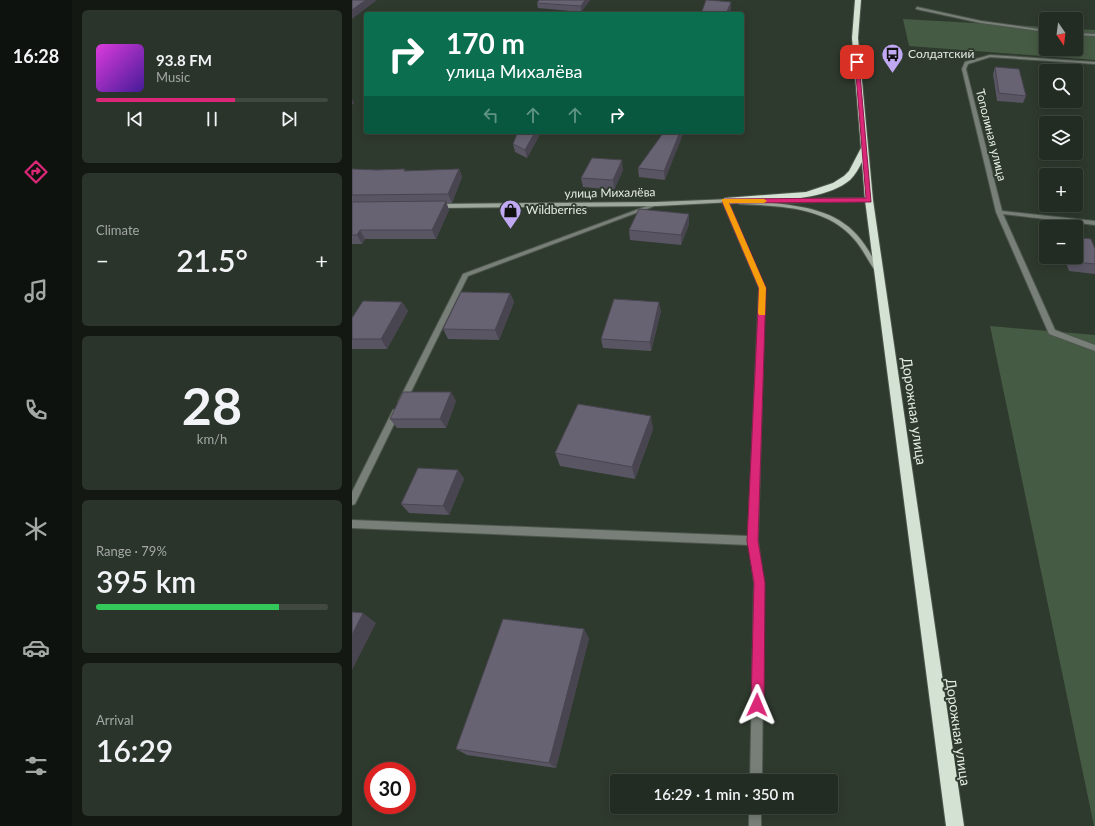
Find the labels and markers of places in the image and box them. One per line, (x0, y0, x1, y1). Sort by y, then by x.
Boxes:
bus stop icon: Солдатский (879, 41, 905, 74)
pin (840, 45, 874, 79)
place label: Солдатский (908, 46, 974, 61)
shop icon: Wildberries (497, 197, 523, 230)
place label: Wildberries (526, 202, 587, 217)

